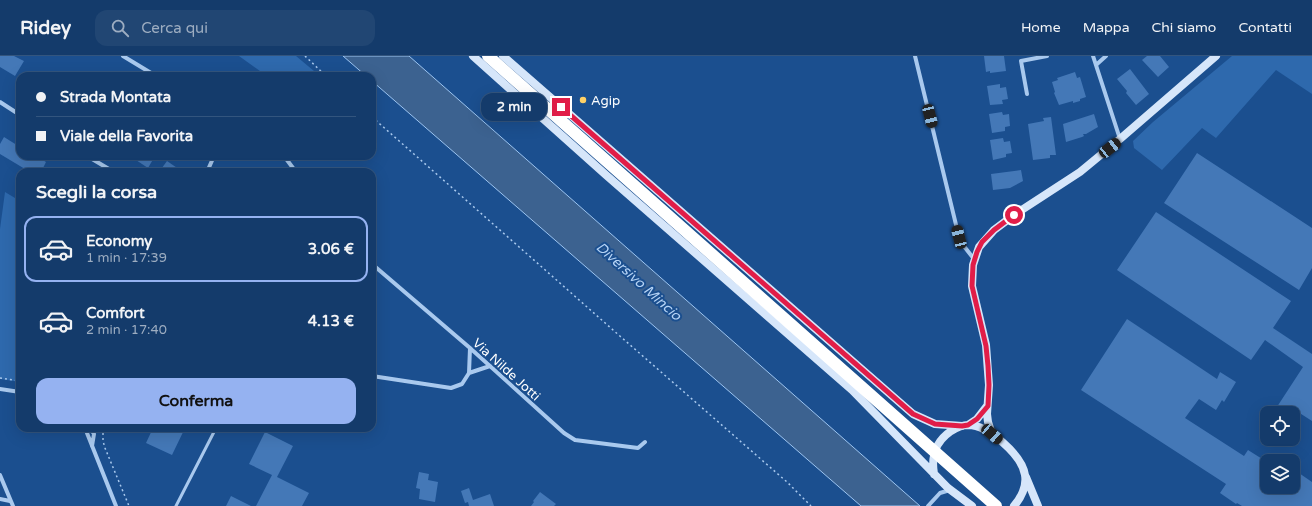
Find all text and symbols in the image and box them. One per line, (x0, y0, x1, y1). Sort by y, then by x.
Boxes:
search box (95, 10, 375, 46)
text: Ridey (20, 17, 71, 39)
icon: search (109, 17, 131, 39)
text: Cerca qui (141, 19, 208, 37)
text: Home (1021, 19, 1061, 36)
text: Mappa (1083, 19, 1130, 36)
text: Chi siamo (1152, 19, 1216, 36)
text: Contatti (1238, 19, 1292, 36)
text: Strada Montata (60, 88, 171, 106)
callout: 2 min (481, 93, 547, 121)
place label: Agip (591, 93, 620, 109)
marker: Agip (578, 95, 588, 105)
route end (552, 98, 570, 116)
text: 2 min (497, 99, 531, 115)
car (921, 103, 939, 129)
text: Viale della Favorita (60, 127, 193, 145)
car (1097, 136, 1123, 160)
text: Scegli la corsa (36, 181, 157, 203)
route start (1005, 206, 1023, 224)
car (950, 224, 968, 250)
icon: car (38, 231, 74, 267)
text: Economy (86, 232, 152, 250)
water label: Diversivo Mincio (592, 239, 686, 325)
text: 3.06 € (308, 240, 354, 258)
text: 1 min · 17:39 (86, 250, 167, 266)
icon: car (38, 303, 74, 339)
text: Comfort (86, 304, 145, 322)
text: 4.13 € (308, 312, 354, 330)
text: 2 min · 17:40 (86, 322, 167, 338)
street label: Via Nilde Jotti (469, 335, 543, 404)
button: Conferma (36, 378, 356, 424)
map controls (1260, 406, 1300, 494)
button: locate (1260, 406, 1300, 446)
car (979, 422, 1005, 446)
button: layers (1260, 454, 1300, 494)

